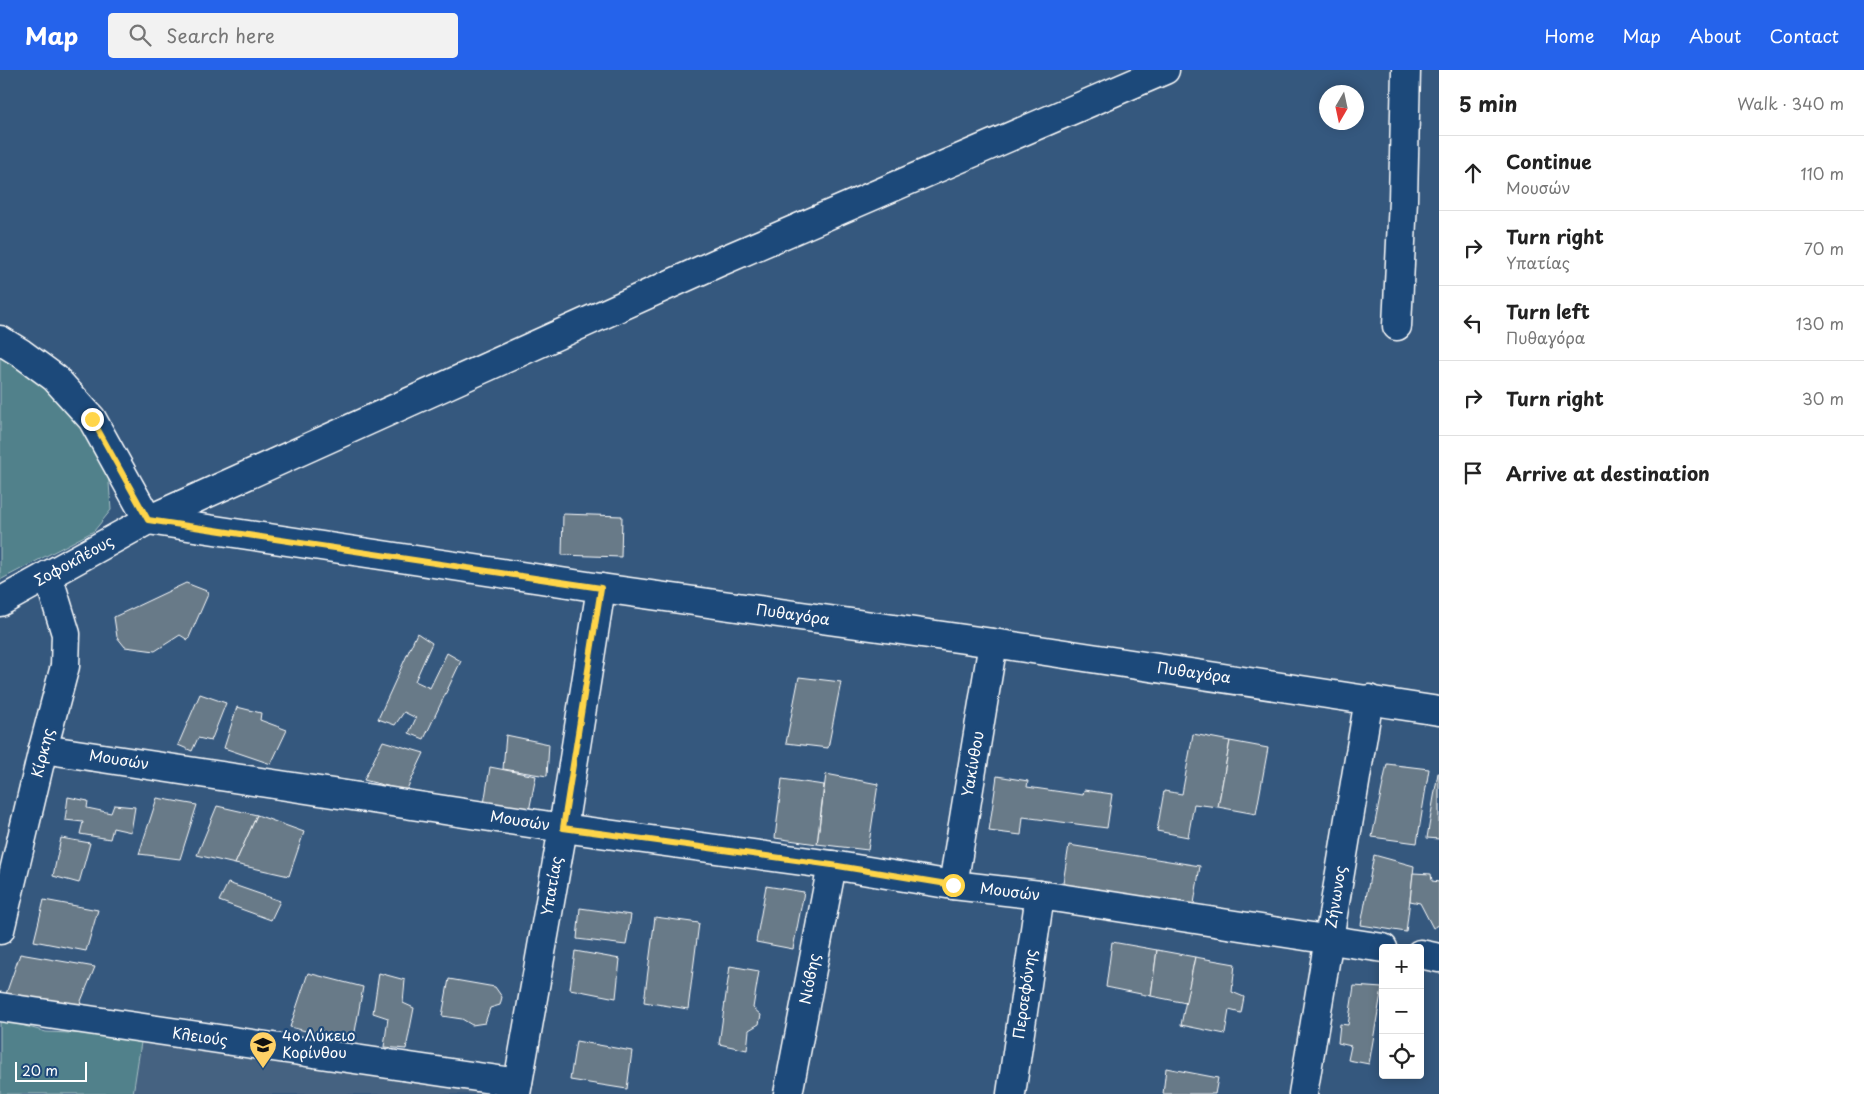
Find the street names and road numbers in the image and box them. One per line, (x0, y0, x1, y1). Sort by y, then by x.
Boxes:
street label: Σοφοκλέους (29, 528, 117, 591)
street label: Πυθαγόρα (755, 597, 832, 630)
street label: Πυθαγόρα (1156, 655, 1233, 688)
street label: Κίρκης (24, 725, 59, 780)
street label: Υακίνθου (954, 729, 989, 798)
street label: Μουσών (88, 742, 151, 775)
street label: Μουσών (489, 803, 552, 836)
street label: Υπατίας (534, 854, 567, 917)
street label: Ζήνωνος (1318, 863, 1351, 930)
street label: Μουσών (979, 875, 1042, 906)
street label: Περσεφόνης (1006, 947, 1041, 1040)
street label: Νιόβης (792, 951, 825, 1006)
street label: Κλειούς (171, 1020, 230, 1051)

